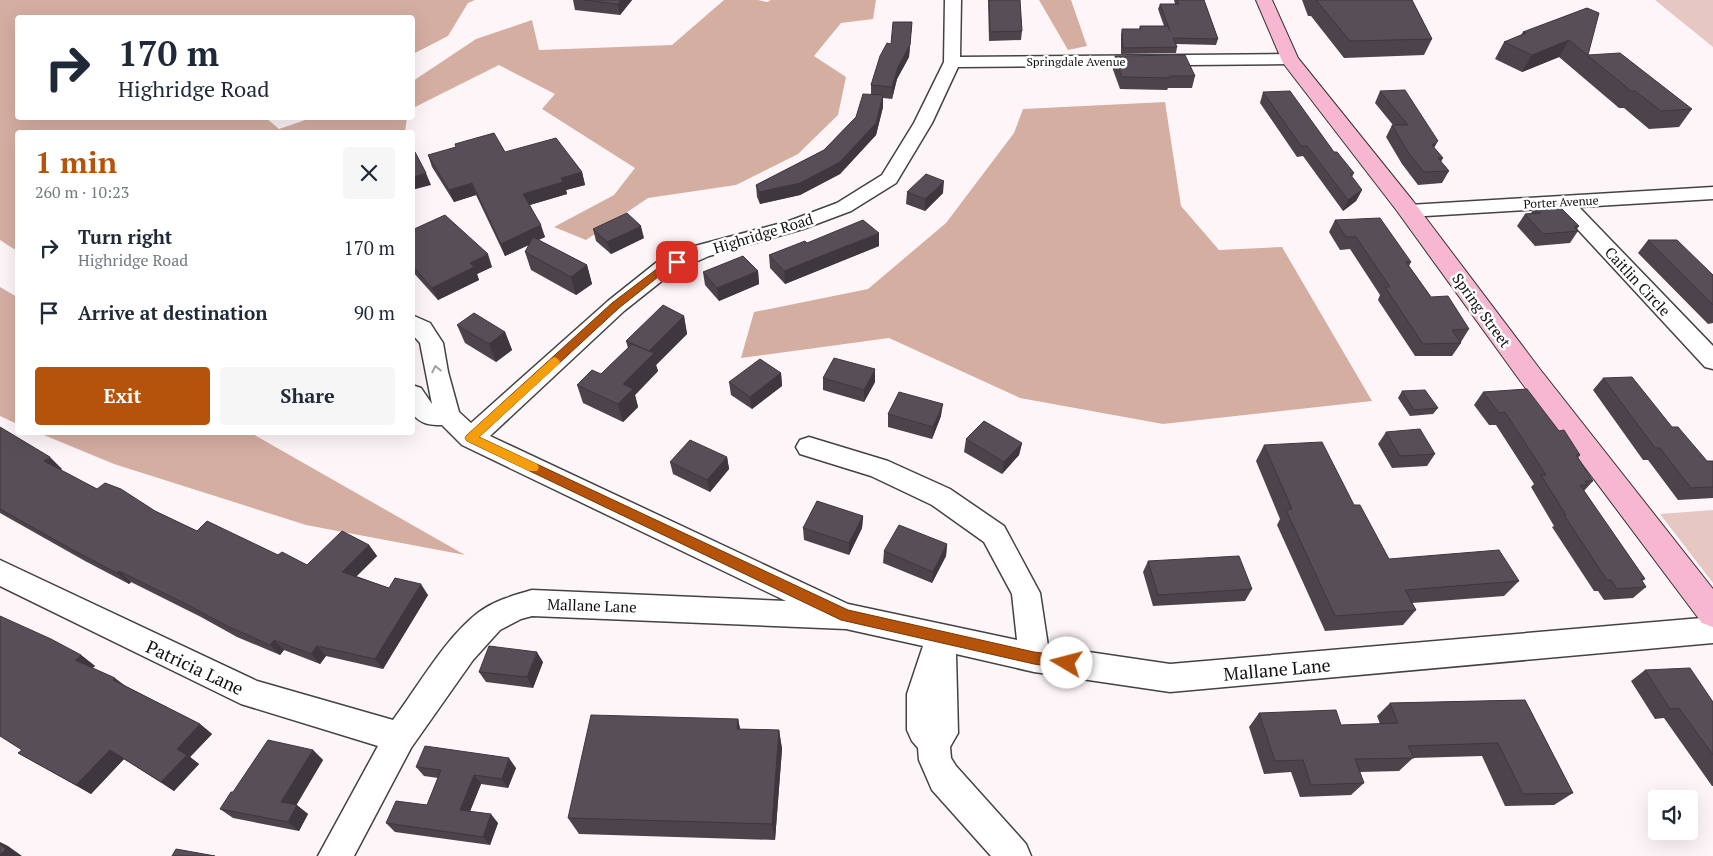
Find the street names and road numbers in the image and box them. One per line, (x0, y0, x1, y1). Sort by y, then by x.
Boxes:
street label: Springdale Avenue (1026, 54, 1126, 69)
street label: Porter Avenue (1523, 193, 1599, 211)
street label: Highridge Road (711, 208, 815, 258)
street label: Caitlin Circle (1601, 242, 1675, 320)
street label: Spring Street (1448, 269, 1516, 352)
street label: Mallane Lane (547, 593, 637, 617)
street label: Patricia Lane (142, 634, 248, 700)
street label: Mallane Lane (1222, 652, 1332, 686)

